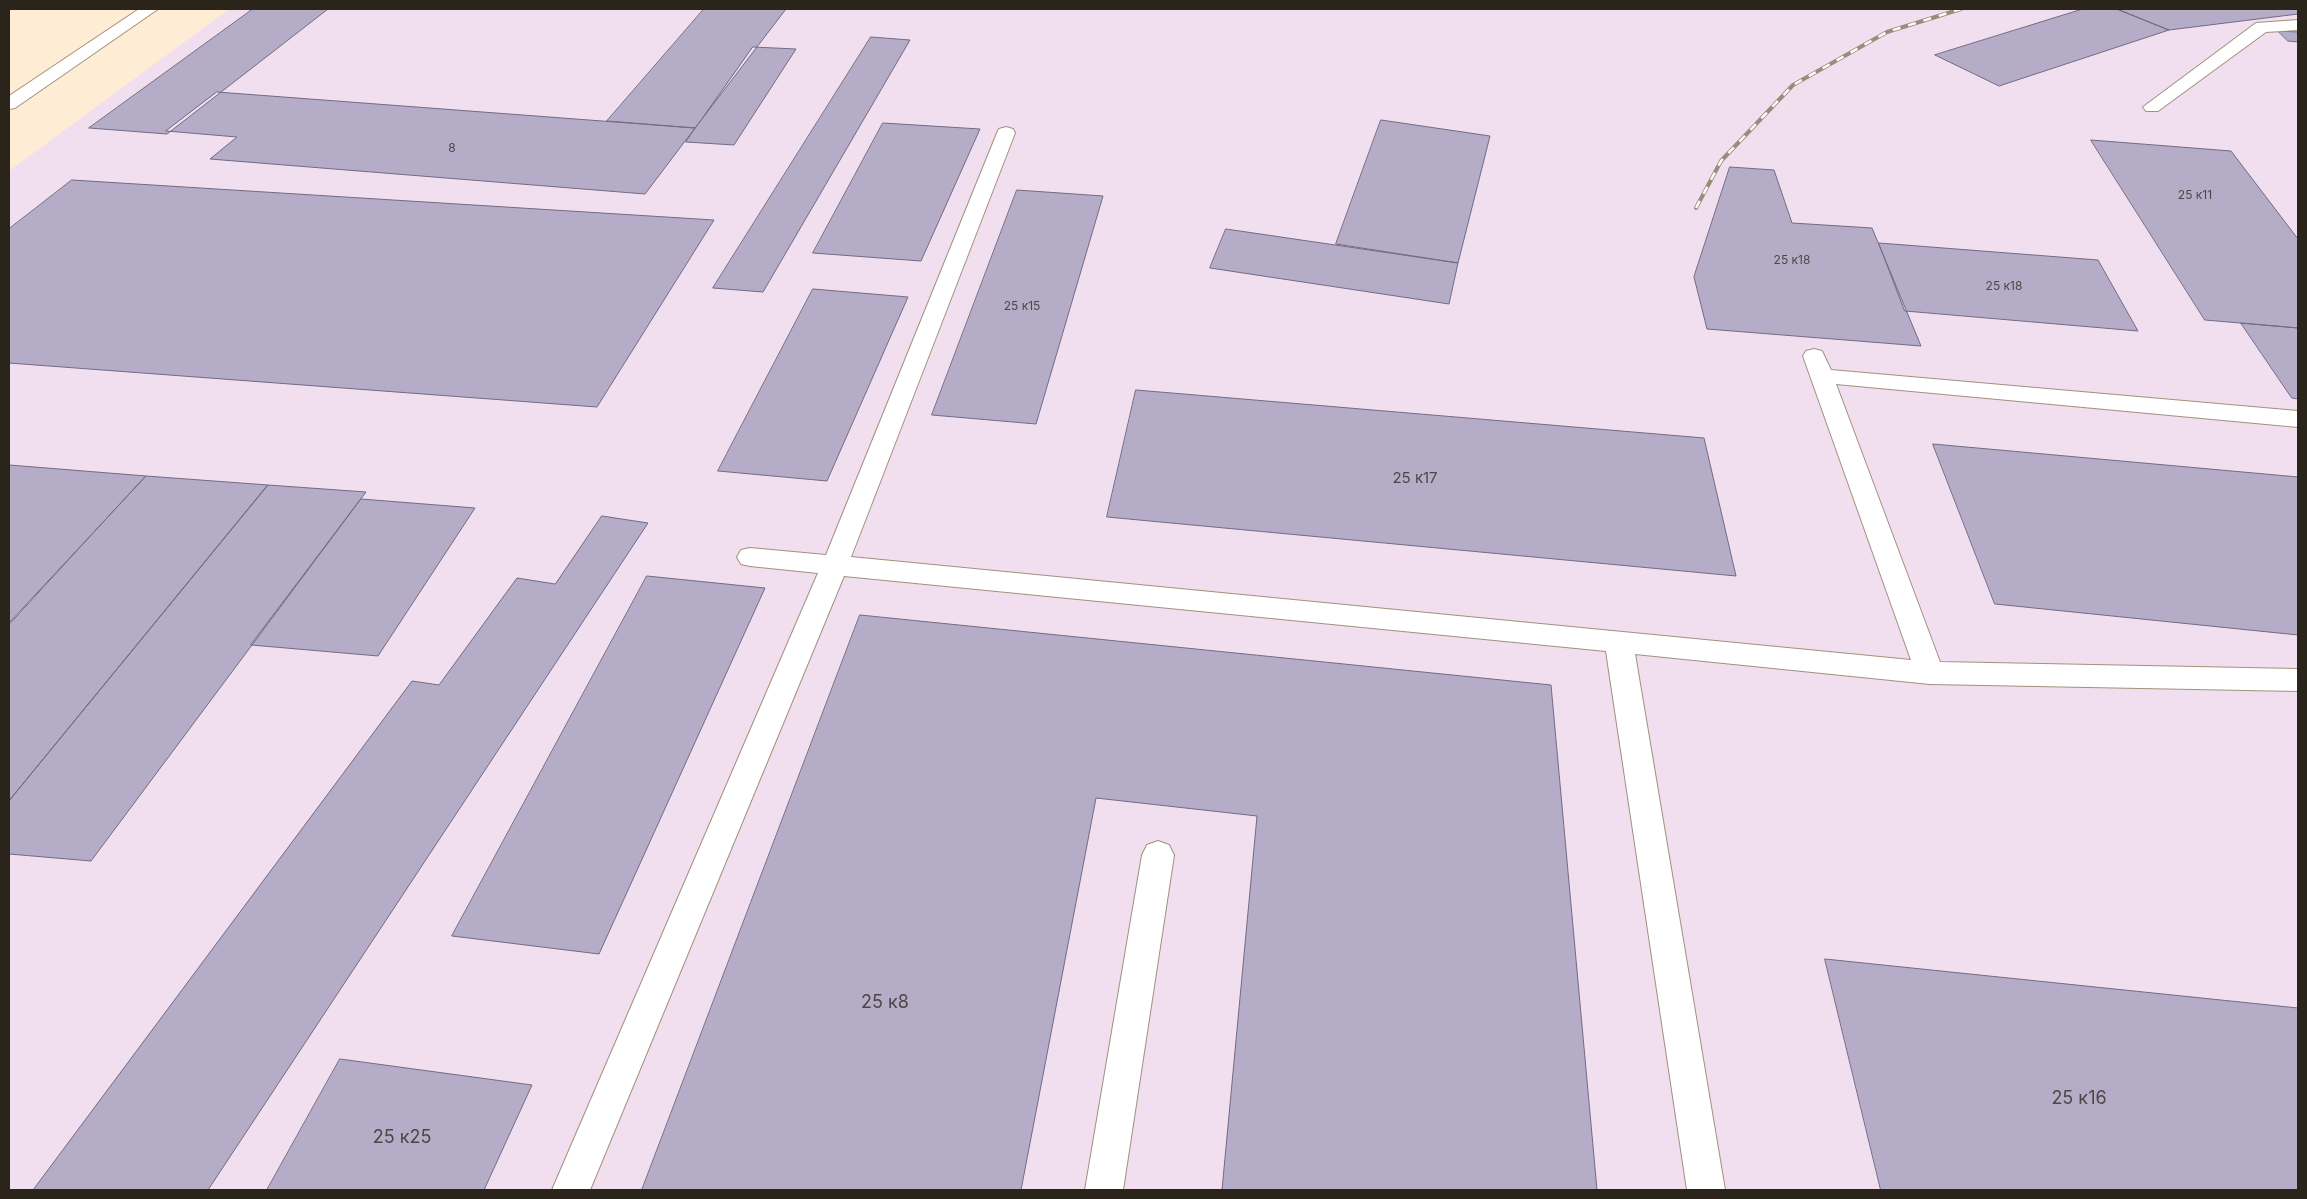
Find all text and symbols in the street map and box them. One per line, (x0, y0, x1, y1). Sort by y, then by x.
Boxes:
house number: 8 (448, 141, 456, 155)
house number: 25 к11 (2178, 188, 2212, 202)
house number: 25 к18 (1774, 253, 1810, 267)
house number: 25 к18 (1986, 279, 2022, 293)
house number: 25 к15 (1004, 299, 1040, 313)
house number: 25 к17 (1392, 469, 1438, 487)
house number: 25 к8 (861, 992, 909, 1014)
house number: 25 к16 (2051, 1088, 2107, 1110)
house number: 25 к25 (373, 1127, 431, 1149)

